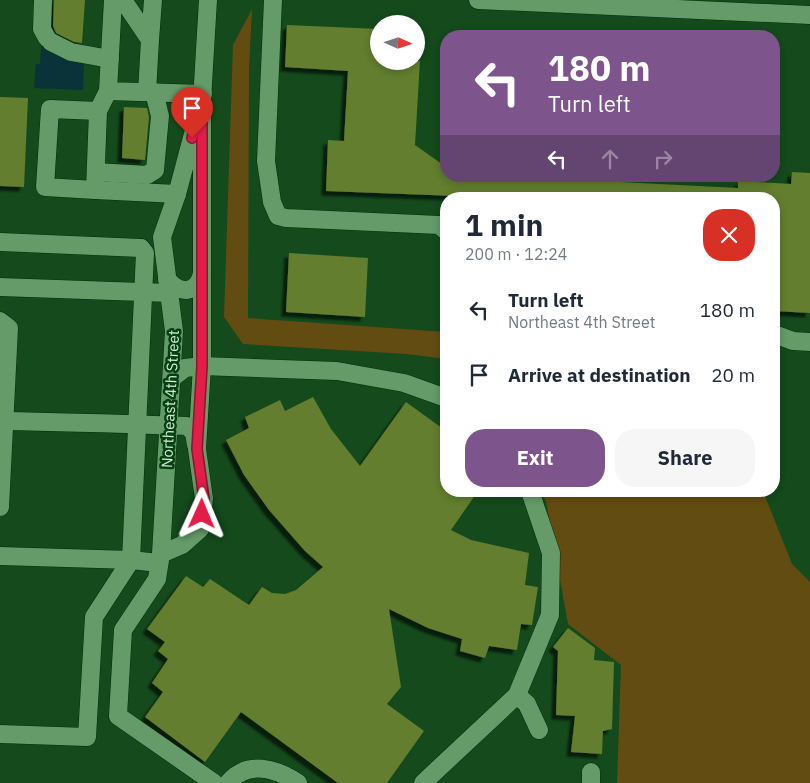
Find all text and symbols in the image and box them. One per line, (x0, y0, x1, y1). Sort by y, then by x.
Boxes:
north arrow (370, 15, 425, 70)
map controls (370, 15, 425, 70)
text: 180 m (548, 45, 651, 91)
icon: left (465, 50, 530, 115)
pin (171, 87, 213, 138)
text: Turn left (548, 89, 631, 118)
icon: arrive (178, 94, 206, 122)
icon: left (543, 145, 571, 173)
icon: ahead (596, 145, 624, 173)
icon: right (649, 145, 677, 173)
text: 1 min (465, 205, 543, 244)
button: close (703, 209, 755, 261)
text: 200 m · 12:24 (465, 244, 567, 264)
text: Turn left (508, 288, 584, 312)
icon: left (465, 296, 493, 324)
text: 180 m (700, 298, 755, 322)
text: Northeast 4th Street (508, 312, 655, 332)
street label: Northeast 4th Street (157, 330, 183, 468)
icon: arrive (465, 361, 493, 389)
text: Arrive at destination (508, 363, 691, 387)
text: 20 m (711, 363, 755, 387)
button: Exit (465, 429, 605, 487)
button: Share (615, 429, 755, 487)
position arrow (175, 487, 227, 539)

